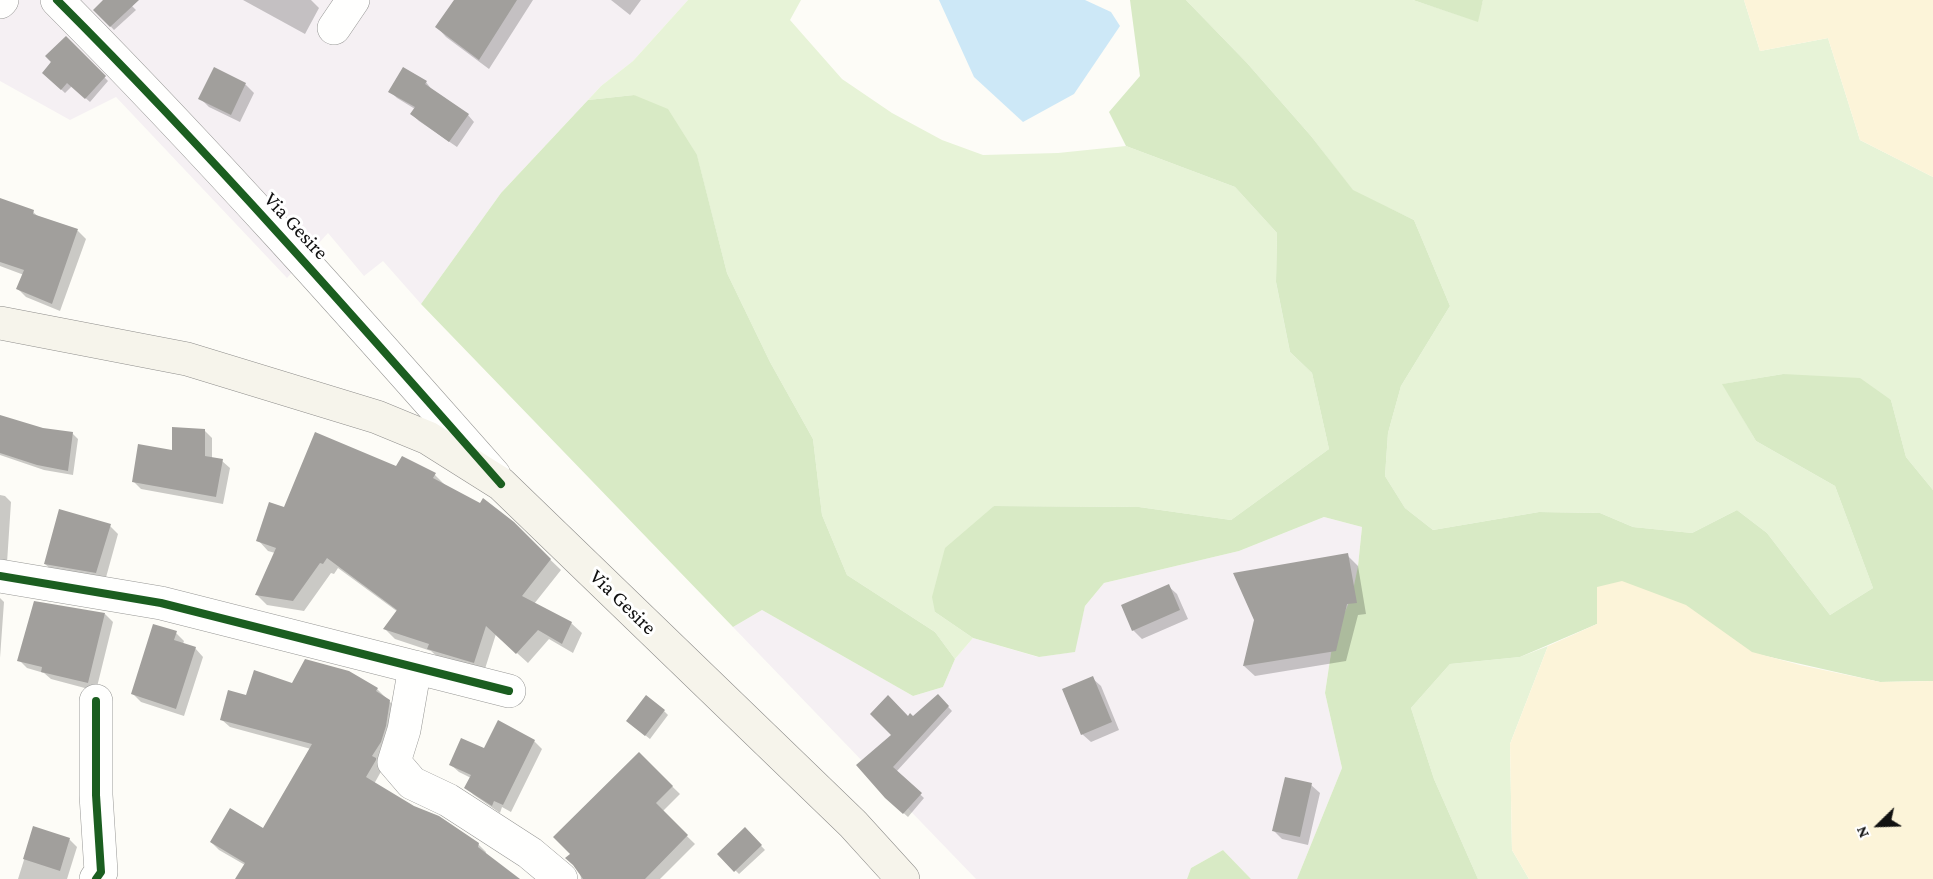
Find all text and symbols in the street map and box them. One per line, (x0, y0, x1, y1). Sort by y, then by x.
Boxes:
street label: Via Gesire (258, 187, 334, 265)
street label: Via Gesire (584, 564, 662, 640)
north arrow (1849, 795, 1909, 855)
text: N (1852, 824, 1872, 841)

